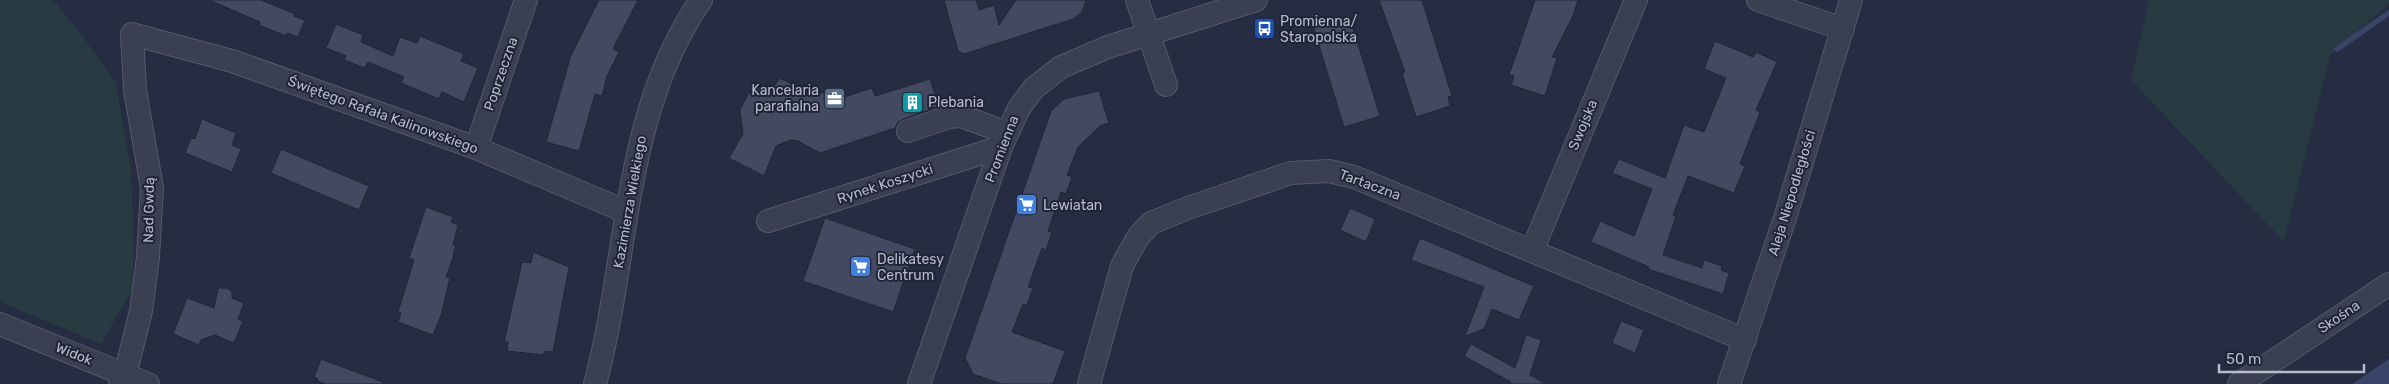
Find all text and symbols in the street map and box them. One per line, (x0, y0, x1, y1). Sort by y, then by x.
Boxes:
place label: Promienna/ Staropolska (1280, 13, 1358, 46)
bus stop icon: Promienna/ Staropolska (1252, 17, 1276, 41)
street label: Poprzeczna (481, 35, 521, 113)
street label: Świętego Rafała Kalinowskiego (285, 72, 481, 157)
place label: Kancelaria parafialna (751, 82, 819, 115)
office icon: Kancelaria parafialna (823, 86, 847, 110)
building icon: Plebania (900, 90, 924, 114)
place label: Plebania (928, 94, 984, 111)
street label: Swojska (1565, 97, 1601, 153)
street label: Promienna (981, 113, 1023, 185)
street label: Aleja Niepodległości (1765, 128, 1819, 258)
street label: Kazimierza Wielkiego (610, 134, 650, 270)
street label: Rynek Koszycki (835, 160, 935, 208)
street label: Tartaczna (1337, 166, 1403, 204)
street label: Nad Gwdą (140, 177, 158, 243)
supermarket icon: Lewiatan (1015, 193, 1039, 217)
place label: Lewiatan (1043, 197, 1102, 214)
place label: Delikatesy Centrum (877, 251, 944, 284)
supermarket icon: Delikatesy Centrum (849, 255, 873, 279)
street label: Skośna (2315, 297, 2363, 337)
street label: Widok (53, 339, 96, 369)
scale bar (2219, 342, 2364, 374)
text: 50 m (2226, 350, 2261, 368)

